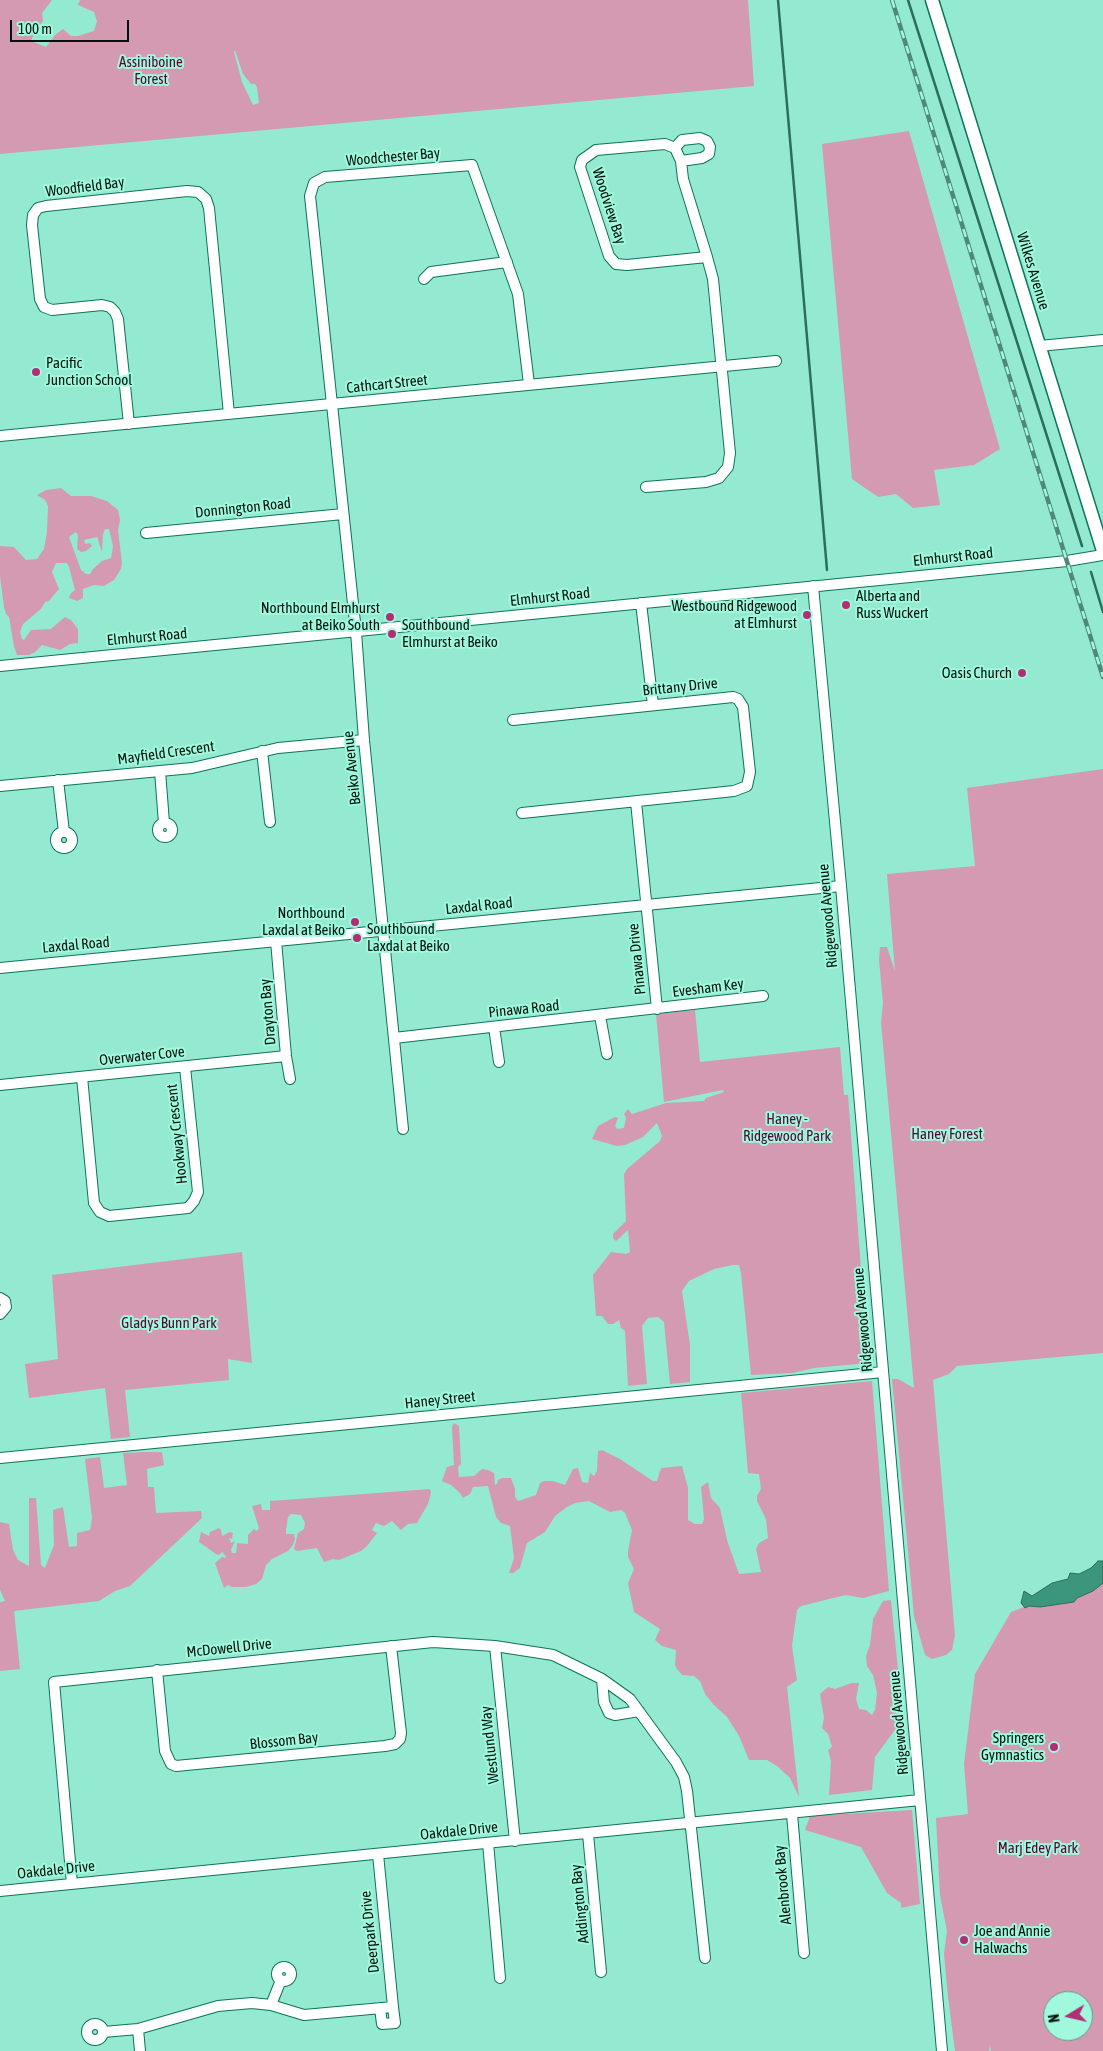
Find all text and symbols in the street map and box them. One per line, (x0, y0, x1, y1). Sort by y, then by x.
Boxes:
scale bar (12, 10, 131, 42)
text: 100 m (18, 20, 52, 37)
park label: Assiniboine Forest (119, 53, 183, 88)
street label: Woodchester Bay (345, 144, 441, 170)
street label: Woodview Bay (588, 166, 630, 246)
street label: Woodfield Bay (45, 173, 125, 201)
street label: Wilkes Avenue (1013, 230, 1053, 312)
place label: Pacific Junction School (46, 354, 132, 389)
marker: Pacific Junction School (30, 366, 42, 378)
street label: Cathcart Street (346, 371, 428, 397)
street label: Donnington Road (194, 494, 292, 522)
street label: Elmhurst Road (912, 544, 994, 570)
street label: Elmhurst Road (509, 584, 591, 610)
place label: Alberta and Russ Wuckert (856, 587, 929, 622)
place label: Westbound Ridgewood at Elmhurst (671, 597, 797, 632)
place label: Northbound Elmhurst at Beiko South (261, 599, 380, 634)
marker: Alberta and Russ Wuckert (840, 599, 852, 611)
marker: Westbound Ridgewood at Elmhurst (801, 609, 813, 621)
marker: Northbound Elmhurst at Beiko South (384, 611, 396, 623)
place label: Southbound Elmhurst at Beiko (402, 616, 498, 651)
street label: Elmhurst Road (106, 625, 188, 649)
marker: Southbound Elmhurst at Beiko (386, 628, 398, 640)
place label: Oasis Church (942, 664, 1012, 682)
marker: Oasis Church (1016, 667, 1028, 679)
street label: Brittany Drive (642, 674, 718, 700)
street label: Beiko Avenue (339, 730, 365, 806)
street label: Mayfield Crescent (116, 737, 216, 769)
street label: Ridgewood Avenue (814, 863, 842, 969)
street label: Laxdal Road (445, 894, 513, 918)
place label: Northbound Laxdal at Beiko (262, 904, 345, 939)
marker: Northbound Laxdal at Beiko (349, 916, 361, 928)
place label: Southbound Laxdal at Beiko (367, 920, 450, 955)
street label: Pinawa Drive (624, 922, 650, 996)
marker: Southbound Laxdal at Beiko (351, 932, 363, 944)
street label: Laxdal Road (42, 933, 110, 957)
street label: Evesham Key (671, 975, 745, 1001)
street label: Drayton Bay (256, 978, 280, 1046)
street label: Pinawa Road (488, 996, 560, 1022)
street label: Overwater Cove (98, 1043, 186, 1069)
street label: Hookway Crescent (163, 1083, 191, 1185)
park label: Haney - Ridgewood Park (743, 1110, 831, 1145)
park label: Haney Forest (911, 1125, 983, 1143)
street label: Ridgewood Avenue (849, 1267, 877, 1373)
park label: Gladys Bunn Park (121, 1314, 217, 1332)
street label: Haney Street (404, 1387, 476, 1413)
street label: McDowell Drive (185, 1635, 273, 1661)
street label: Ridgewood Avenue (885, 1670, 913, 1776)
street label: Westlund Way (477, 1705, 503, 1785)
street label: Blossom Bay (249, 1728, 319, 1754)
place label: Springers Gymnastics (981, 1729, 1044, 1764)
marker: Springers Gymnastics (1048, 1741, 1060, 1753)
street label: Oakdale Drive (419, 1818, 499, 1844)
park label: Marj Edey Park (998, 1839, 1078, 1857)
street label: Alenbrook Bay (771, 1844, 795, 1926)
street label: Oakdale Drive (16, 1857, 96, 1883)
street label: Addington Bay (567, 1863, 593, 1945)
street label: Deerpark Drive (357, 1890, 383, 1974)
place label: Joe and Annie Halwachs (974, 1922, 1050, 1957)
marker: Joe and Annie Halwachs (958, 1934, 970, 1946)
north arrow (1043, 1991, 1093, 2041)
text: N (1046, 2013, 1063, 2024)

